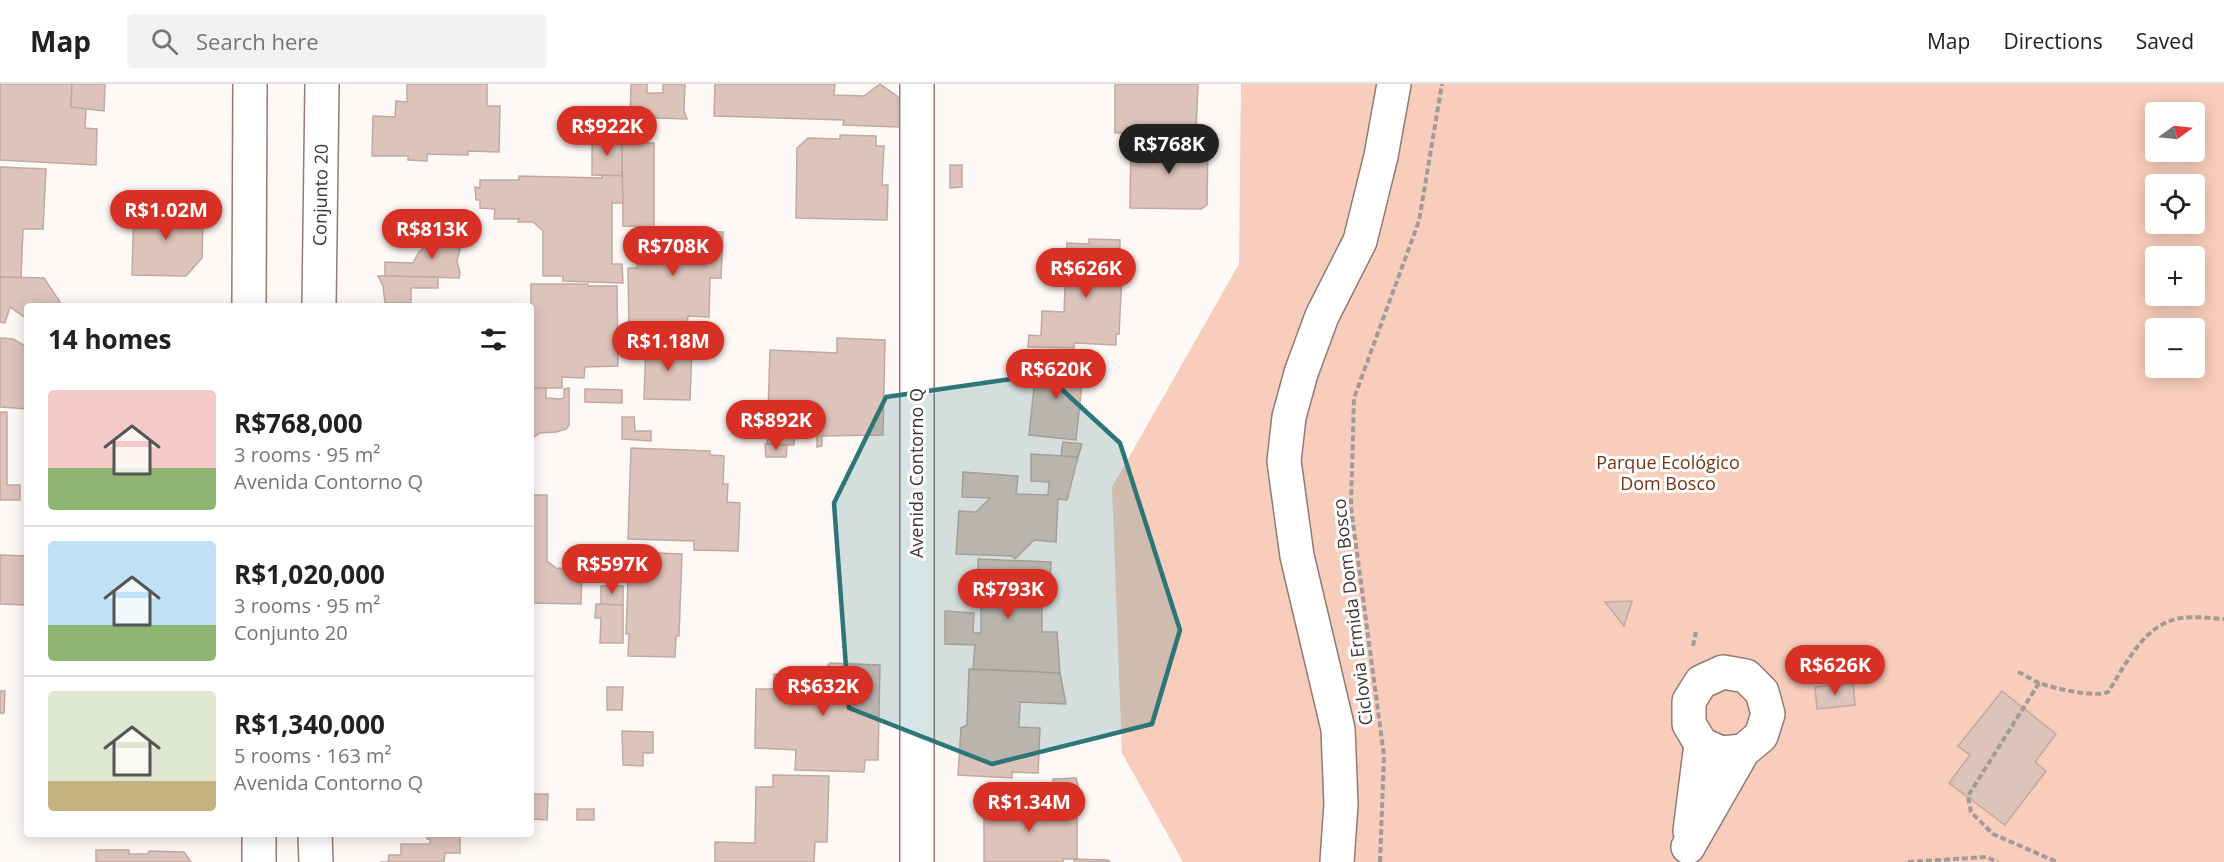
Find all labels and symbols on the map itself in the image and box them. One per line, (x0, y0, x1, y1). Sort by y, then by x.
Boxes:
north arrow (2145, 102, 2205, 162)
pin: R$922K (558, 106, 656, 157)
pin: R$768K (1120, 124, 1218, 175)
street label: Conjunto 20 (307, 144, 333, 246)
pin: R$1.02M (111, 190, 221, 241)
pin: R$813K (383, 209, 481, 260)
pin: R$708K (624, 226, 722, 277)
pin: R$626K (1037, 248, 1135, 299)
pin: R$1.18M (613, 321, 723, 372)
pin: R$620K (1007, 349, 1105, 400)
street label: Avenida Contorno Q (904, 388, 928, 558)
pin: R$892K (727, 400, 825, 451)
park label: Parque Ecológico Dom Bosco (1596, 450, 1740, 495)
street label: Ciclovia Ermida Dom Bosco (1326, 497, 1378, 727)
pin: R$597K (563, 544, 661, 595)
pin: R$793K (959, 569, 1057, 620)
pin: R$626K (1786, 645, 1884, 696)
pin: R$632K (774, 666, 872, 717)
pin: R$1.34M (974, 782, 1084, 833)

